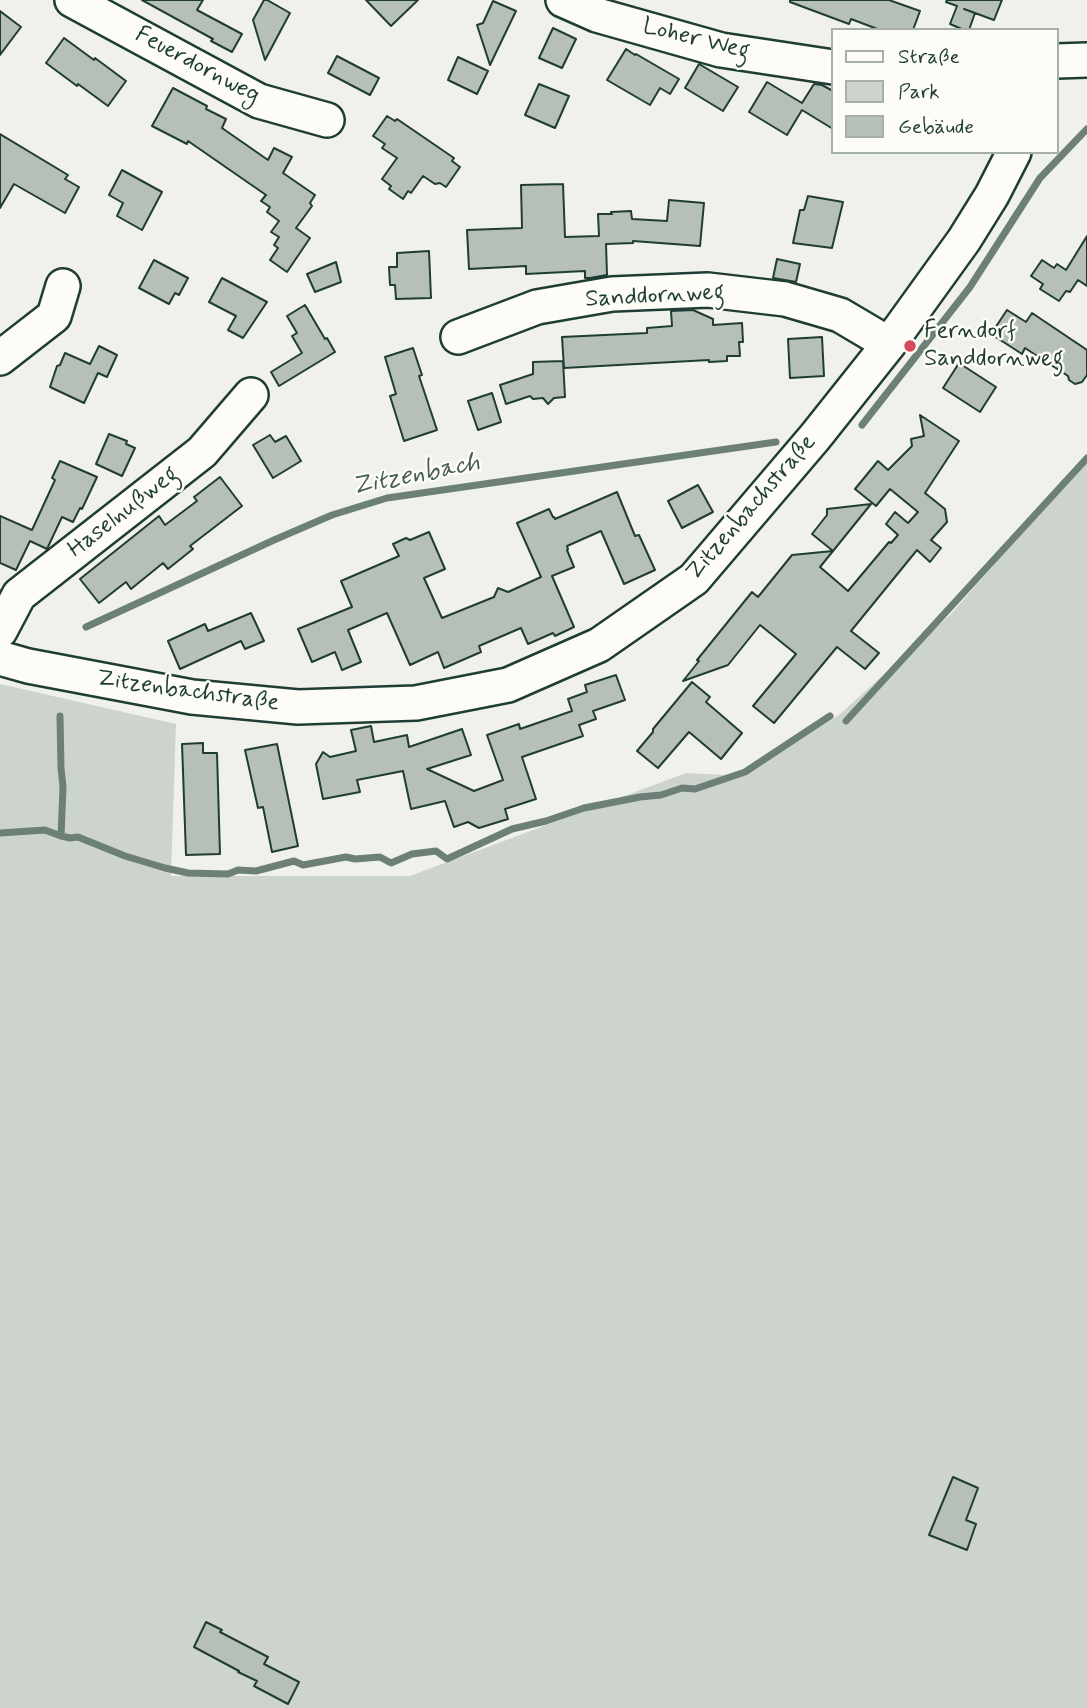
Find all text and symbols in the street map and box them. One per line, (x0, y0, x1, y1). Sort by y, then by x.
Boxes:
street label: Loher Weg (639, 13, 753, 67)
street label: Feuerdornweg (130, 21, 264, 111)
legend (832, 28, 1059, 154)
text: Straße (898, 43, 960, 71)
text: Park (898, 78, 940, 106)
text: Gebäude (898, 113, 974, 141)
street label: Sanddornweg (585, 279, 725, 315)
place label: Ferndorf Sanddornweg (924, 318, 1064, 374)
marker: Ferndorf Sanddornweg (902, 338, 918, 354)
street label: Zitzenbachstraße (681, 429, 823, 587)
water label: Zitzenbach (349, 448, 483, 504)
street label: Haselnußweg (63, 461, 185, 565)
street label: Zitzenbachstraße (95, 665, 281, 719)

